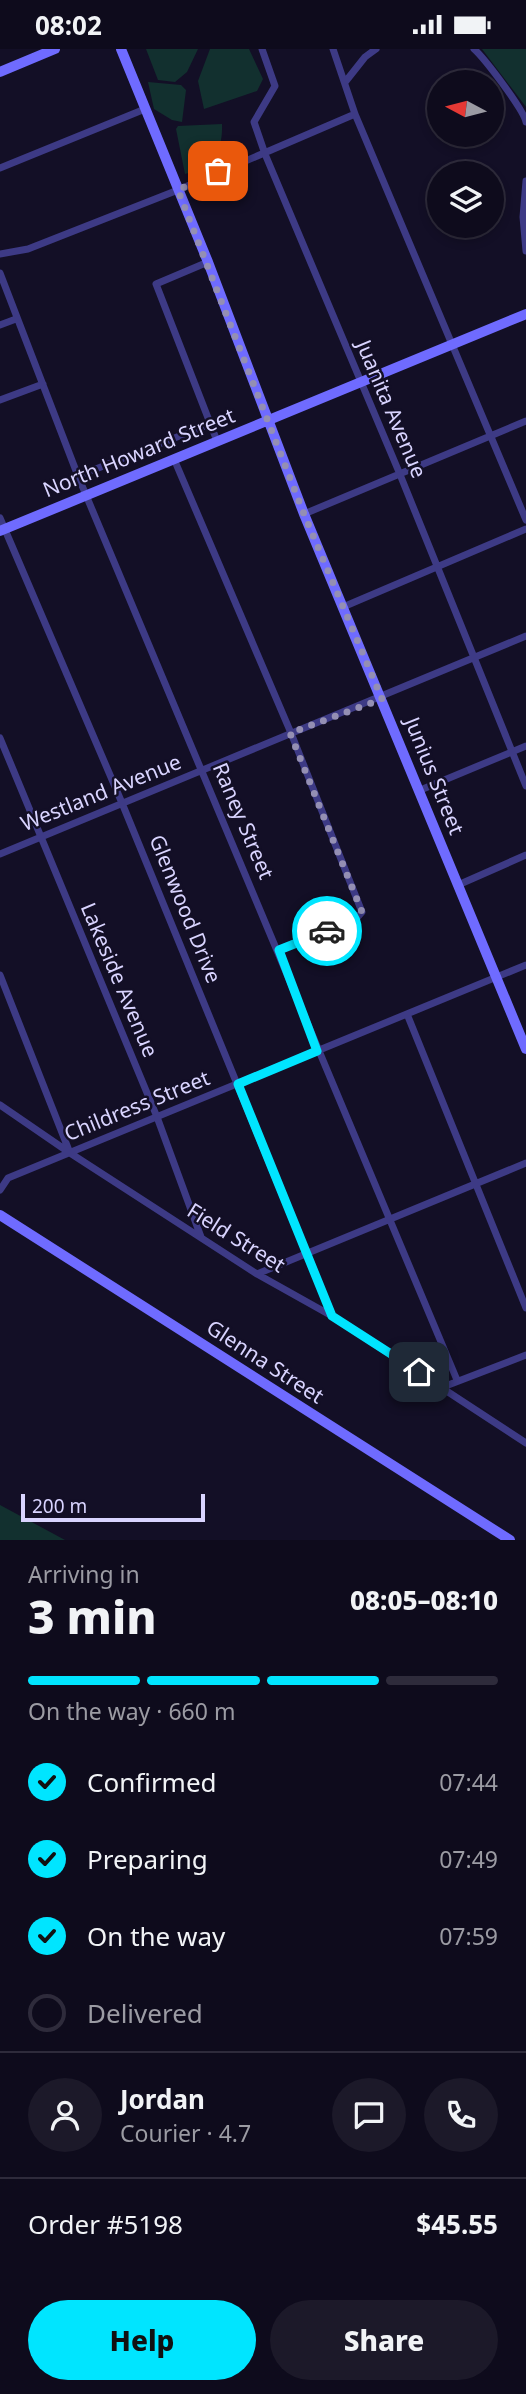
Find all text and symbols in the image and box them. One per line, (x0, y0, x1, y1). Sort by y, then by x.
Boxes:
text: 08:02 (35, 7, 102, 43)
north arrow (427, 70, 504, 147)
map controls (427, 70, 504, 238)
pin (188, 141, 248, 201)
icon: bag (199, 152, 237, 190)
button: layers (427, 161, 504, 238)
street label: Juanita Avenue (349, 333, 434, 482)
street label: North Howard Street (38, 401, 239, 503)
street label: Junius Street (398, 711, 471, 839)
street label: Westland Avenue (16, 747, 185, 837)
street label: Raney Street (207, 758, 281, 884)
street label: Glenwood Drive (143, 830, 228, 987)
courier (292, 896, 362, 966)
street label: Lakeside Avenue (75, 898, 165, 1061)
icon: car (308, 912, 346, 950)
street label: Childress Street (60, 1063, 214, 1147)
street label: Field Street (182, 1196, 291, 1279)
street label: Glenna Street (202, 1313, 330, 1410)
pin (389, 1342, 449, 1402)
icon: home (400, 1353, 438, 1391)
scale bar (21, 1491, 205, 1523)
text: 200 m (32, 1493, 87, 1519)
text: Arriving in (28, 1558, 140, 1590)
text: 08:05–08:10 (350, 1582, 498, 1618)
text: 3 min (28, 1585, 157, 1647)
text: On the way · 660 m (28, 1695, 235, 1727)
icon: check (28, 1763, 66, 1801)
text: Confirmed (87, 1764, 217, 1800)
text: 07:44 (439, 1766, 498, 1798)
icon: check (28, 1840, 66, 1878)
text: Preparing (87, 1841, 208, 1877)
text: 07:49 (439, 1843, 498, 1875)
icon: check (28, 1917, 66, 1955)
text: On the way (87, 1918, 225, 1954)
text: 07:59 (439, 1920, 498, 1952)
text: Delivered (87, 1995, 203, 2031)
button: person (28, 2078, 102, 2152)
button: chat (332, 2078, 406, 2152)
button: phone (424, 2078, 498, 2152)
text: Jordan (120, 2081, 205, 2117)
text: Courier · 4.7 (120, 2117, 251, 2149)
text: Order #5198 (28, 2206, 183, 2242)
text: $45.55 (416, 2206, 498, 2242)
button: Help (28, 2300, 256, 2380)
button: Share (270, 2300, 498, 2380)

